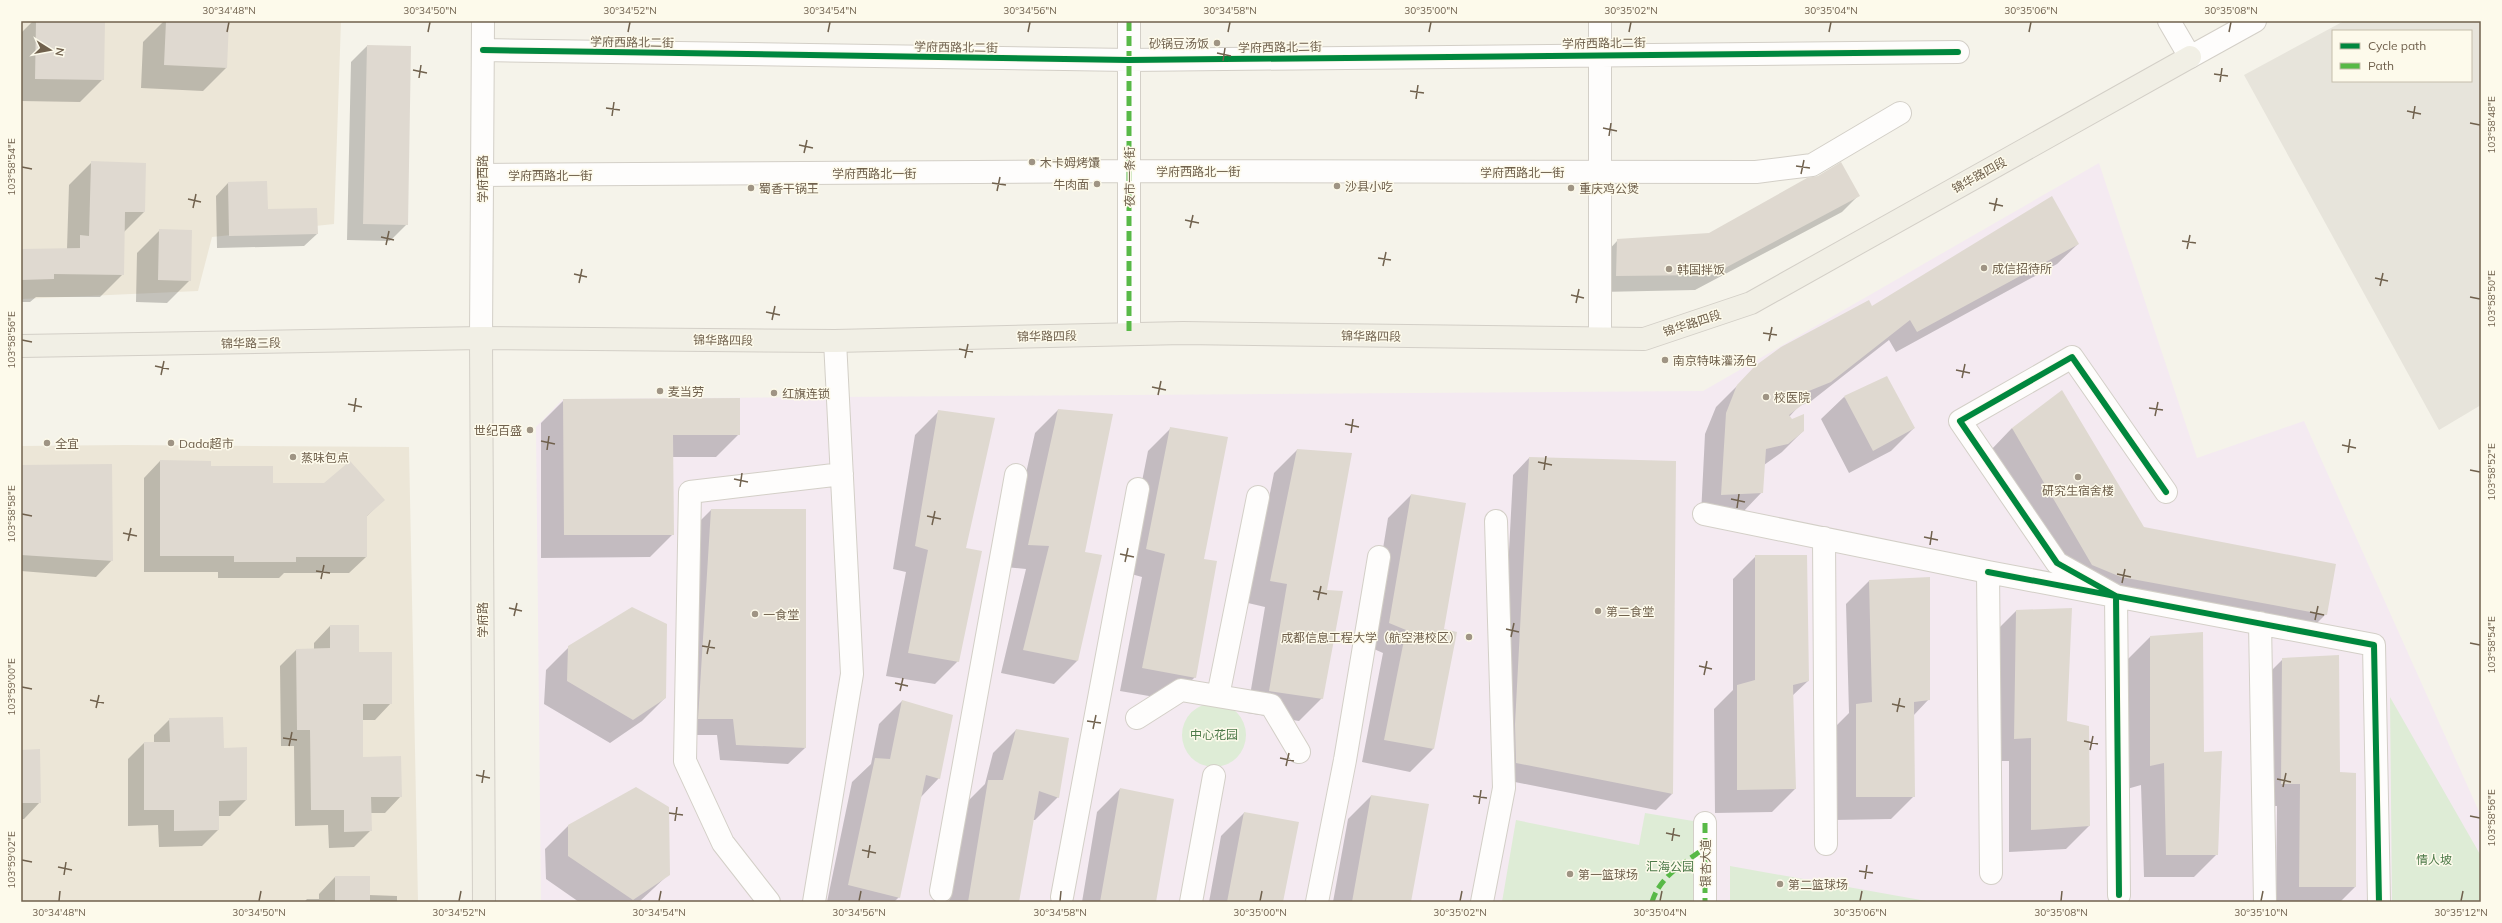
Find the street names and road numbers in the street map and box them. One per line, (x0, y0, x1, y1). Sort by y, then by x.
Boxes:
street label: 学府西路北二街 (590, 34, 674, 50)
street label: 学府西路北二街 (1562, 35, 1646, 51)
street label: 学府西路北二街 (914, 39, 998, 55)
street label: 学府西路北二街 (1238, 39, 1322, 55)
street label: 夜市一条街 (1122, 147, 1137, 207)
street label: 锦华路四段 (1949, 154, 2009, 196)
street label: 学府西路 (475, 155, 490, 203)
street label: 学府西路北一街 (1156, 164, 1240, 179)
street label: 学府西路北一街 (1480, 165, 1564, 180)
street label: 学府西路北一街 (832, 166, 916, 181)
street label: 学府西路北一街 (508, 168, 592, 183)
street label: 锦华路四段 (1661, 307, 1723, 339)
street label: 锦华路四段 (1017, 328, 1077, 344)
street label: 锦华路四段 (1341, 328, 1401, 344)
street label: 锦华路四段 (693, 332, 753, 348)
street label: 锦华路三段 (221, 335, 281, 351)
street label: 学府路 (475, 602, 490, 638)
street label: 银杏大道 (1698, 839, 1713, 887)

